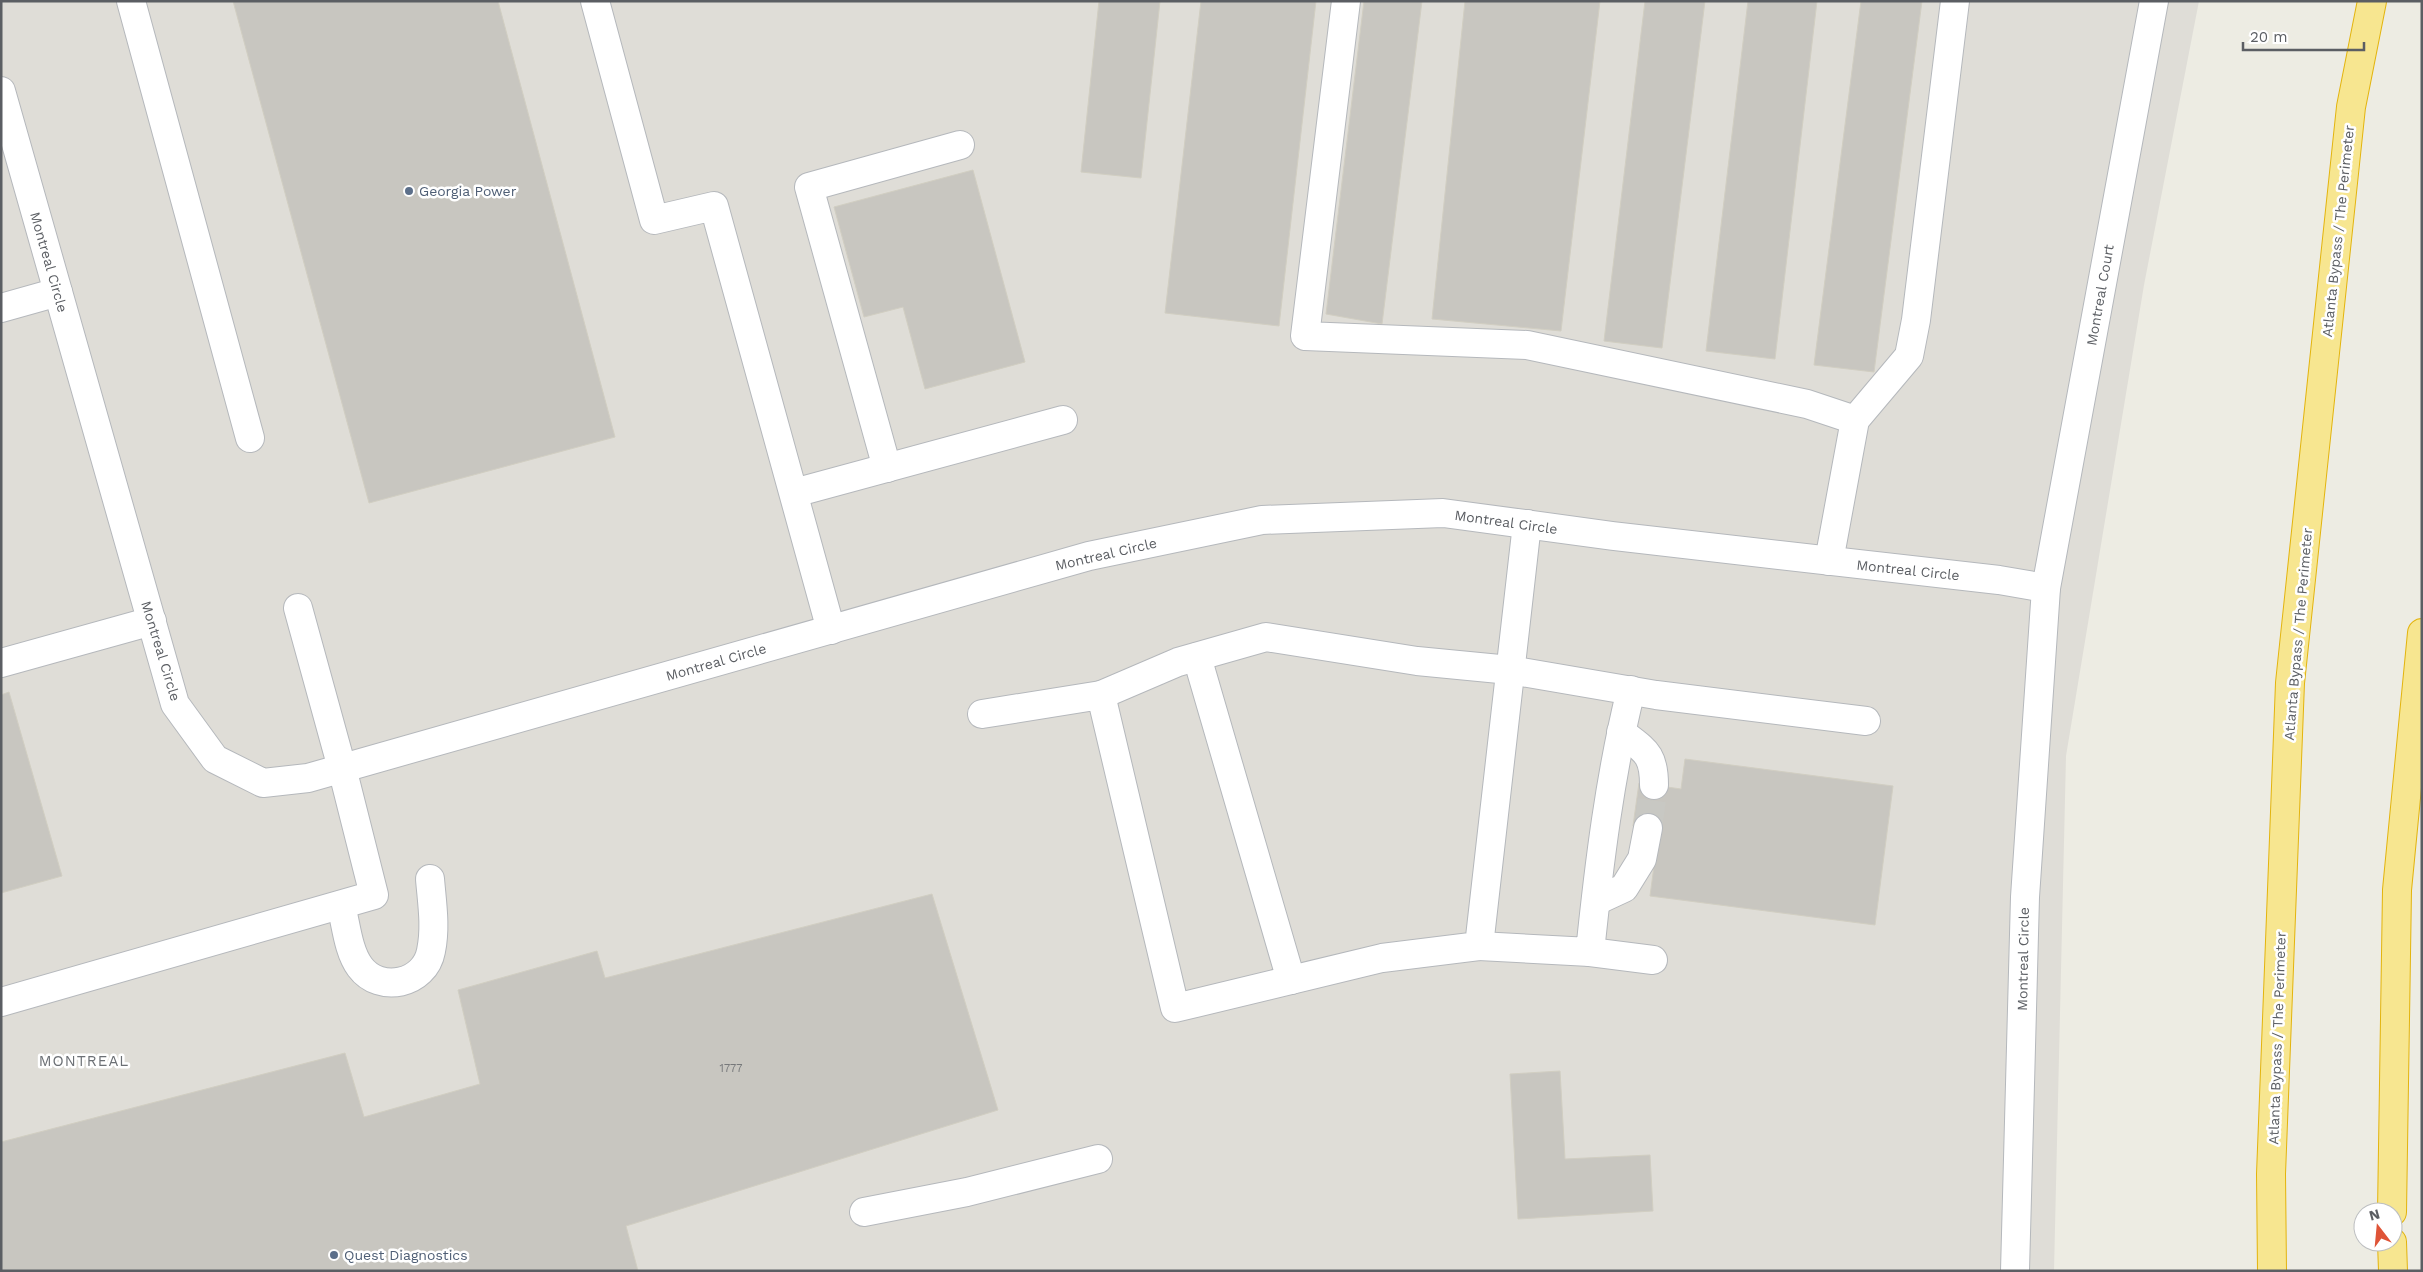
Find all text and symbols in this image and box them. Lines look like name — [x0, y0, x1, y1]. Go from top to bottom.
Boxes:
scale bar — [2243, 20, 2364, 52]
text: 20 m — [2250, 28, 2288, 46]
street label: Atlanta Bypass / The Perimeter — [2319, 124, 2357, 338]
place label: Georgia Power — [419, 183, 517, 199]
marker: Georgia Power — [403, 185, 415, 197]
street label: Montreal Circle — [27, 210, 71, 314]
street label: Montreal Court — [2083, 243, 2117, 347]
street label: Montreal Circle — [1454, 507, 1558, 537]
street label: Atlanta Bypass / The Perimeter — [2281, 527, 2315, 741]
street label: Montreal Circle — [1054, 535, 1158, 573]
street label: Montreal Circle — [1856, 557, 1960, 583]
street label: Montreal Circle — [138, 599, 184, 703]
street label: Montreal Circle — [664, 640, 768, 684]
street label: Montreal Circle — [2014, 907, 2032, 1011]
street label: Atlanta Bypass / The Perimeter — [2265, 931, 2289, 1145]
district label: MONTREAL — [39, 1052, 129, 1070]
house number: 1777 — [720, 1062, 742, 1075]
north arrow — [2353, 1202, 2403, 1252]
text: N — [2367, 1205, 2382, 1224]
place label: Quest Diagnostics — [344, 1247, 468, 1263]
marker: Quest Diagnostics — [328, 1249, 340, 1261]

